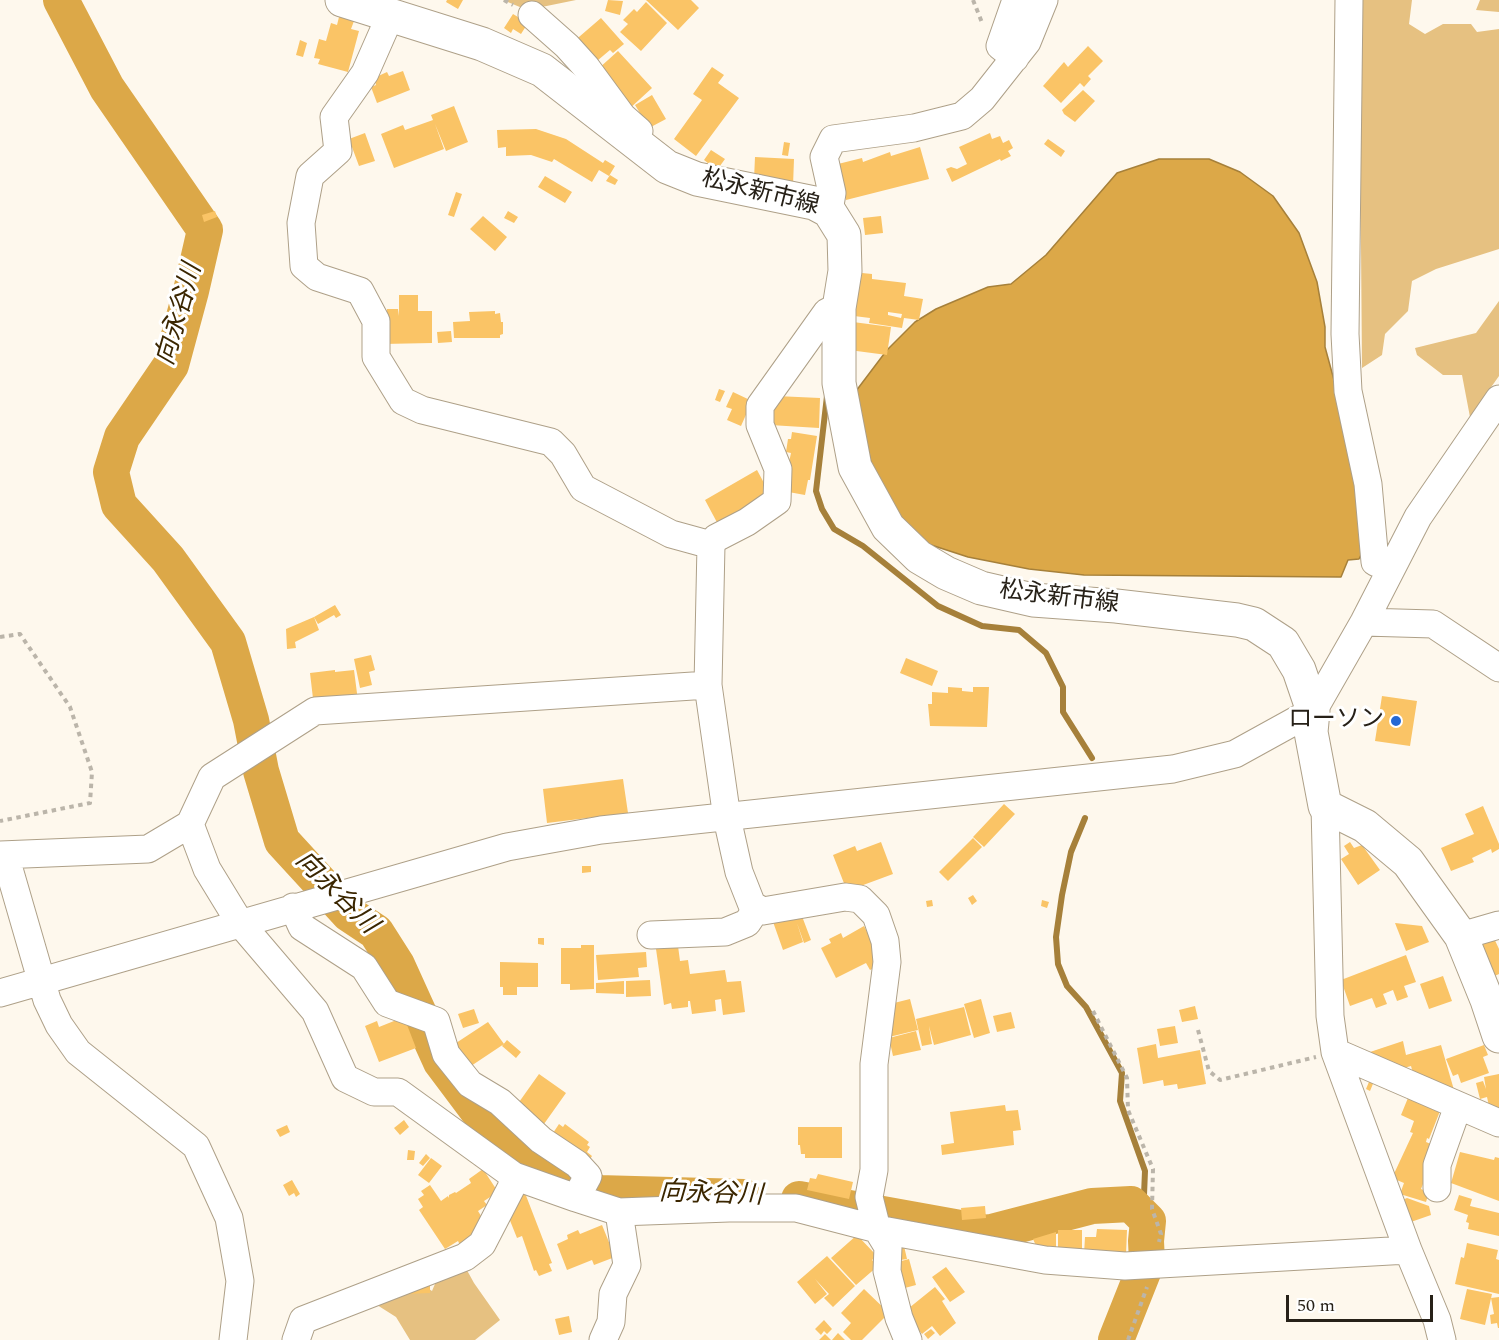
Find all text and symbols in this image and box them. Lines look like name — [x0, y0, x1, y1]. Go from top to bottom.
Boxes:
street label: 松永新市線 — [698, 166, 822, 222]
water label: 向永谷川 — [152, 261, 210, 369]
street label: 松永新市線 — [998, 577, 1120, 621]
place label: ローソン — [1288, 707, 1384, 735]
marker: ローソン — [1389, 714, 1403, 728]
water label: 向永谷川 — [287, 846, 383, 942]
water label: 向永谷川 — [658, 1179, 764, 1213]
scale bar — [1289, 1283, 1436, 1321]
text: 50 m — [1297, 1292, 1335, 1319]

